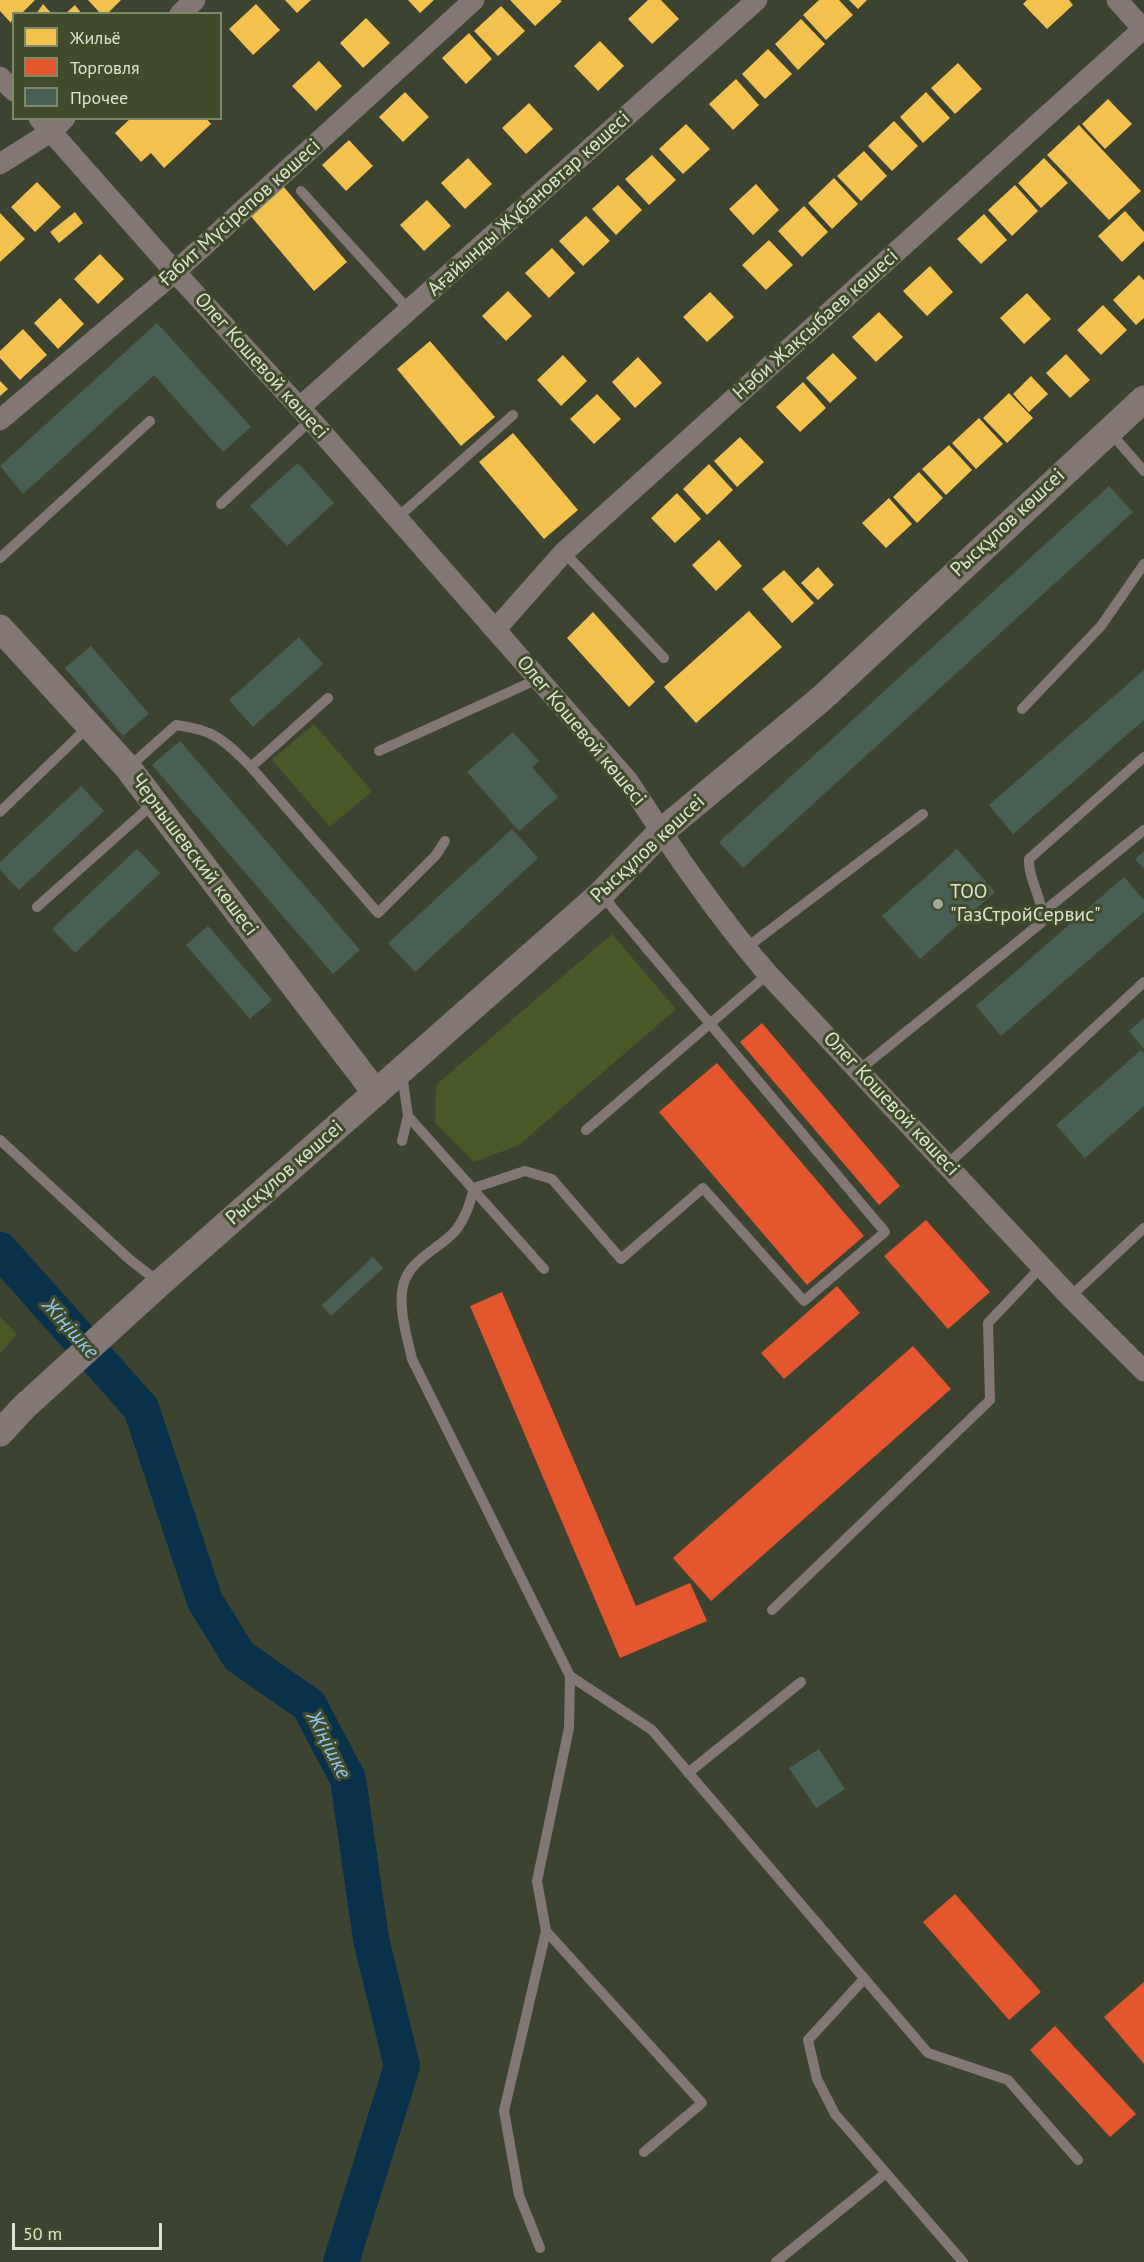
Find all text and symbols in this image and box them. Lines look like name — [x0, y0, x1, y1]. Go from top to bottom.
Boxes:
legend — [12, 12, 222, 120]
text: Жильё — [70, 26, 121, 49]
text: Торговля — [70, 56, 140, 79]
text: Прочее — [70, 86, 128, 109]
street label: Ағайынды Жұбановтар көшесі — [423, 107, 635, 301]
street label: Ғабит Мүсірепов көшесі — [154, 134, 326, 292]
street label: Нәби Жақсыбаев көшесі — [728, 245, 904, 405]
street label: Олег Кошевой көшесі — [189, 288, 333, 444]
street label: Рысқұлов көшсеі — [946, 464, 1070, 582]
street label: Олег Кошевой көшесі — [511, 651, 651, 811]
street label: Чернышевский көшесі — [125, 769, 263, 941]
street label: Рысқұлов көшсеі — [586, 790, 710, 908]
place label: ТОО "ГазСтройСервис" — [950, 880, 1101, 927]
marker: ТОО "ГазСтройСервис" — [931, 897, 945, 911]
street label: Олег Кошевой көшесі — [818, 1027, 964, 1181]
street label: Рысқұлов көшсеі — [221, 1116, 349, 1230]
water label: Жіңішке — [36, 1294, 104, 1364]
water label: Жіңішке — [300, 1707, 356, 1783]
scale bar — [15, 2211, 165, 2249]
text: 50 m — [23, 2222, 62, 2245]

